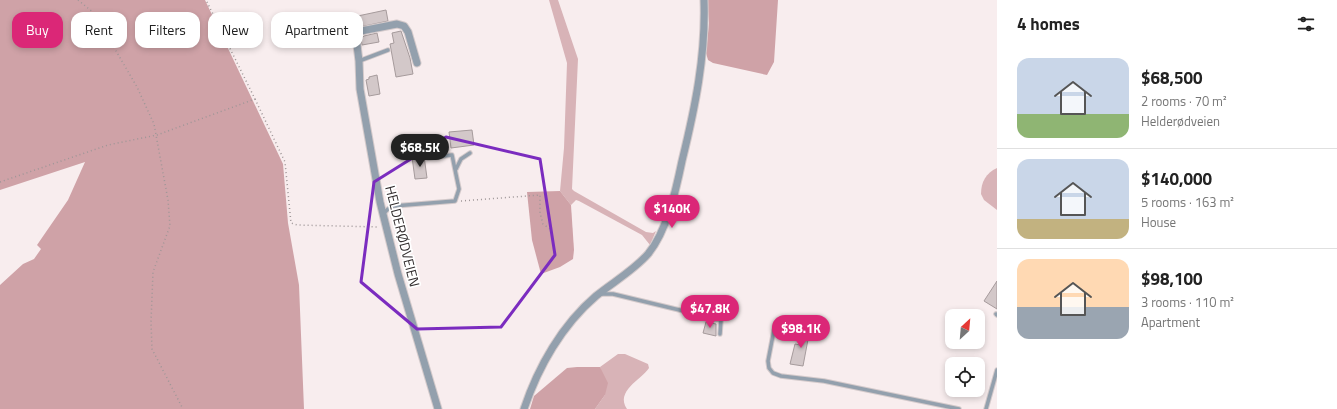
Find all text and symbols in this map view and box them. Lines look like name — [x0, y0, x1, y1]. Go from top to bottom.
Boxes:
text: 4 homes — [1017, 11, 1080, 37]
chip: Buy — [12, 12, 63, 48]
chip: Rent — [71, 12, 127, 48]
chip: Filters — [135, 12, 200, 48]
chip: New — [208, 12, 263, 48]
chip: Apartment — [271, 12, 363, 48]
icon: filters — [1295, 13, 1317, 35]
text: $68,500 — [1141, 65, 1203, 91]
icon: home — [1049, 74, 1097, 122]
text: 2 rooms · 70 m² — [1141, 91, 1227, 111]
text: Helderødveien — [1141, 111, 1220, 131]
pin: $68.5K — [387, 134, 453, 168]
text: $68.5K — [400, 137, 440, 157]
text: $140,000 — [1141, 166, 1212, 192]
icon: home — [1049, 175, 1097, 223]
street label: HELDERØDVEIEN — [380, 183, 426, 289]
text: 5 rooms · 163 m² — [1141, 192, 1234, 212]
pin: $140K — [644, 195, 700, 229]
text: $140K — [654, 198, 690, 218]
text: House — [1141, 212, 1176, 232]
text: $98,100 — [1141, 266, 1203, 292]
icon: home — [1049, 275, 1097, 323]
text: 3 rooms · 110 m² — [1141, 292, 1234, 312]
pin: $47.8K — [677, 295, 743, 329]
text: $47.8K — [690, 298, 730, 318]
north arrow — [945, 309, 985, 349]
map controls — [945, 309, 985, 397]
text: Apartment — [1141, 312, 1200, 332]
pin: $98.1K — [768, 315, 834, 349]
text: $98.1K — [781, 318, 821, 338]
button: locate — [945, 357, 985, 397]

